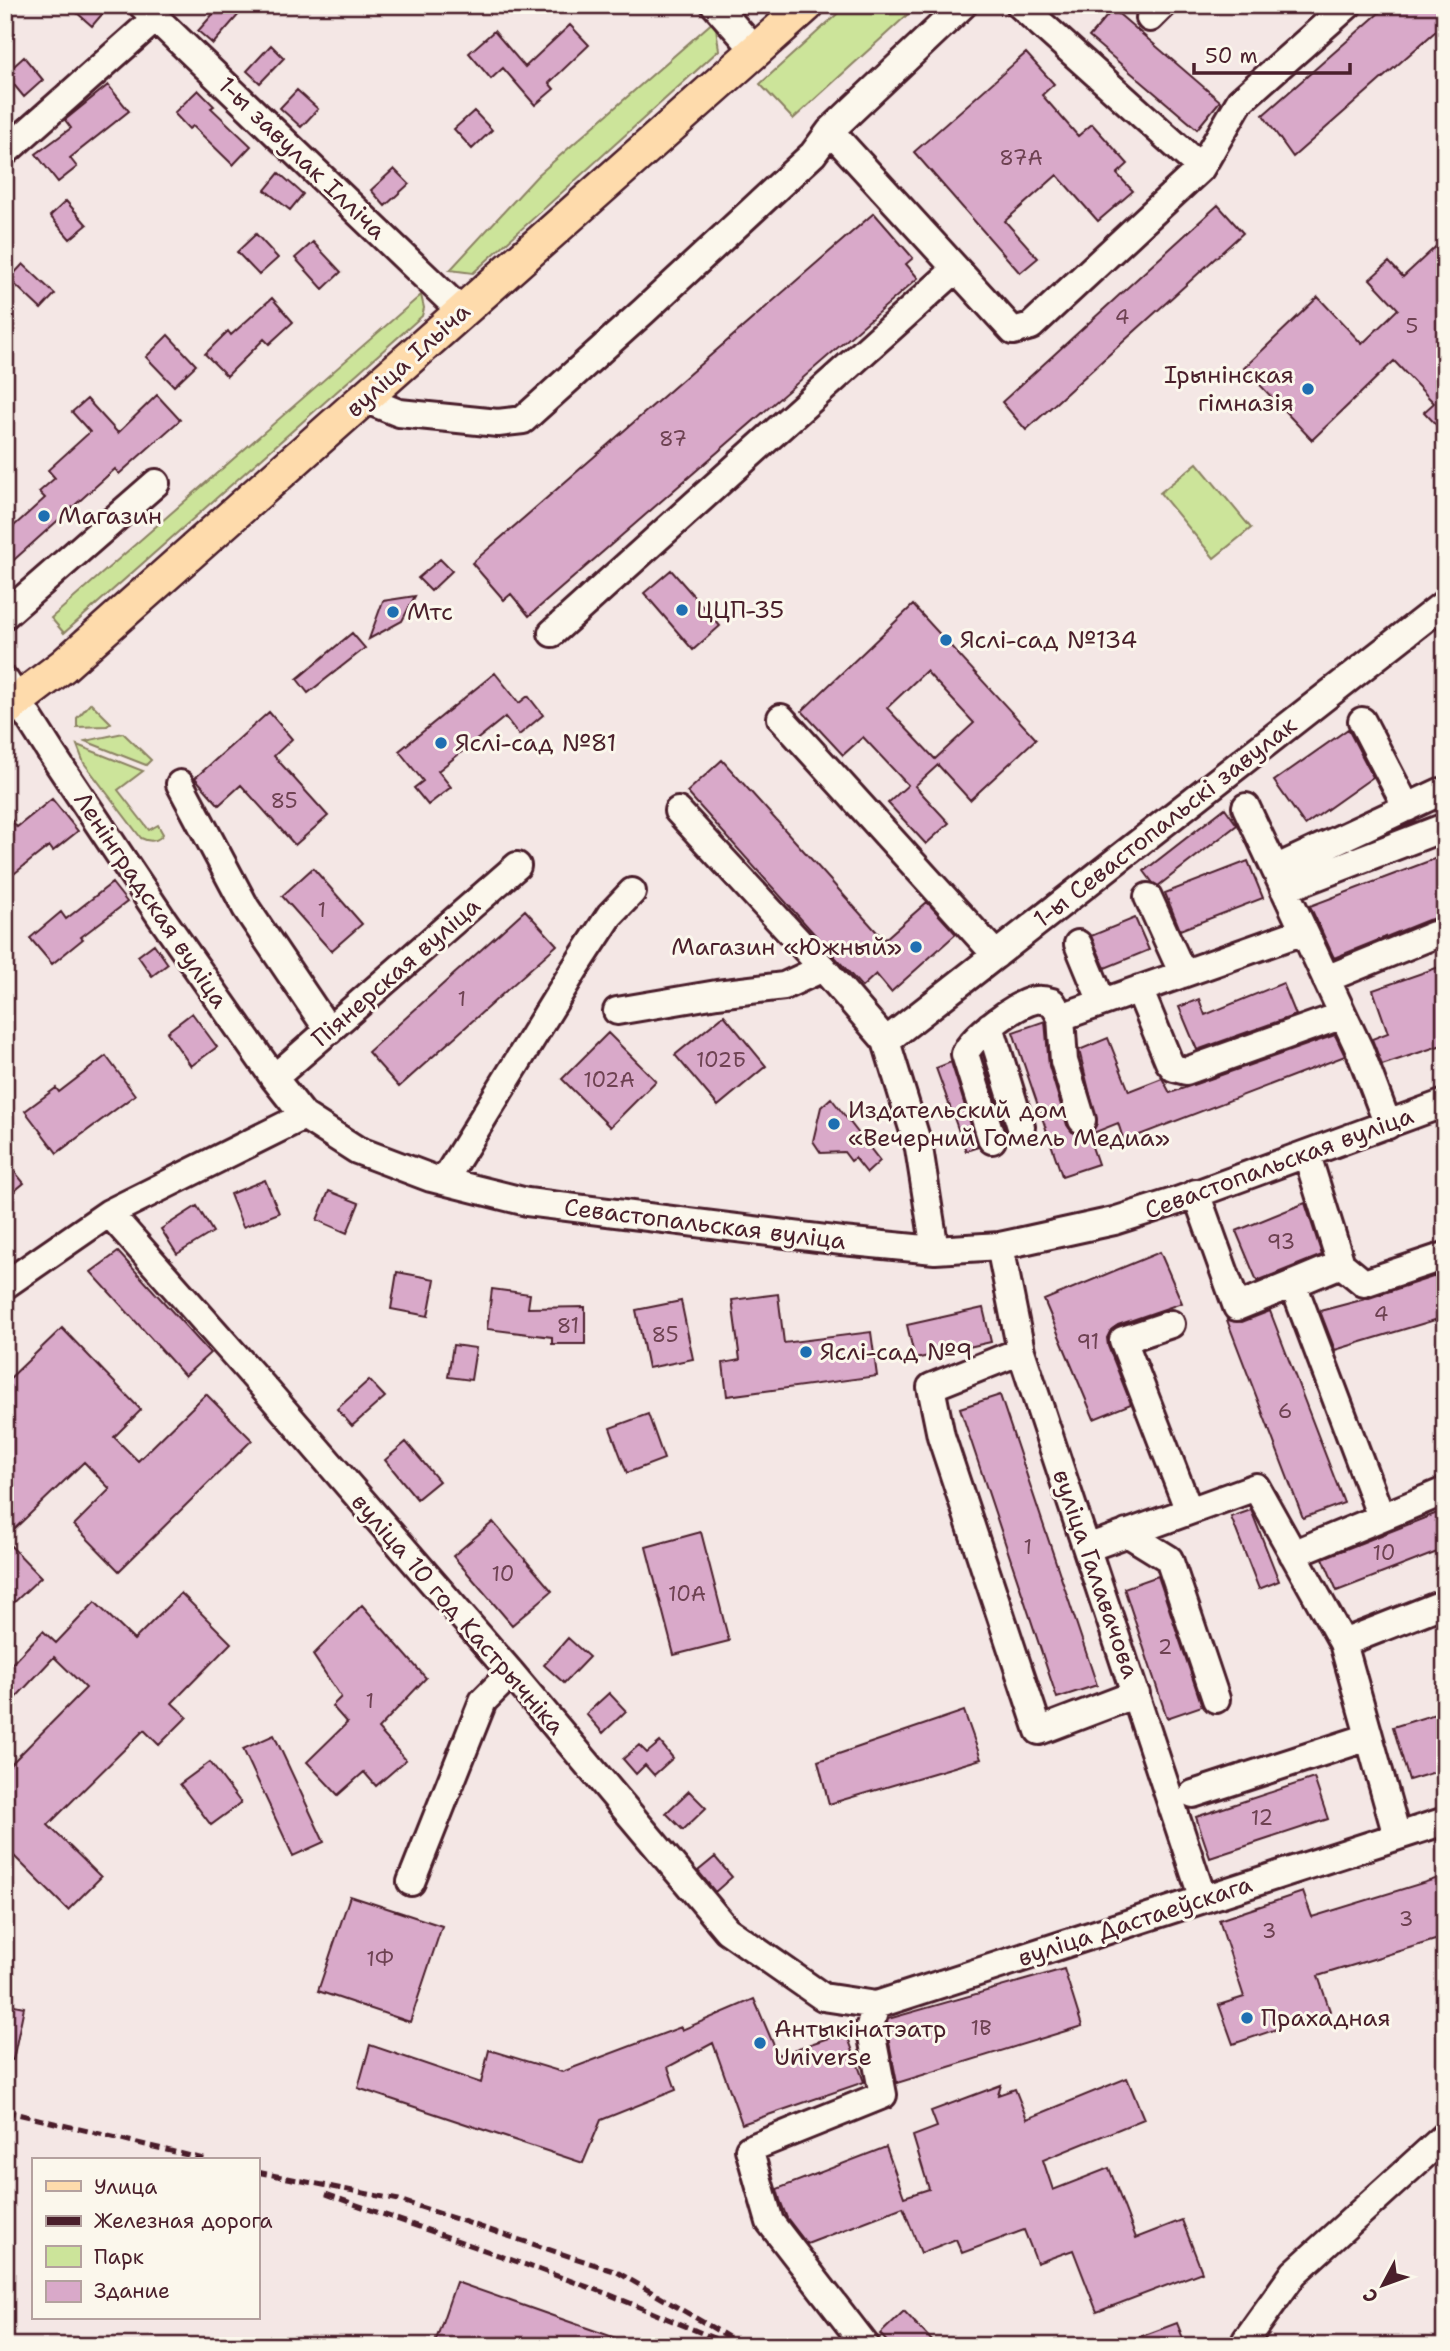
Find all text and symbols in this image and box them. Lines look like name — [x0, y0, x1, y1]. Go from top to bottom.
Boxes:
scale bar — [1194, 32, 1350, 76]
text: 50 m — [1205, 42, 1258, 70]
street label: 1-ы завулак Ілліча — [211, 69, 393, 247]
house number: 87А — [999, 144, 1043, 172]
street label: вуліца Ільіча — [339, 296, 477, 424]
house number: 4 — [1115, 303, 1129, 331]
house number: 5 — [1406, 312, 1418, 340]
place label: Ірынінская гімназія — [1164, 359, 1294, 419]
marker: Ірынінская гімназія — [1300, 381, 1316, 397]
house number: 87 — [659, 425, 687, 453]
place label: Магазин — [58, 500, 162, 532]
marker: Магазин — [36, 508, 52, 524]
place label: ЦЦП-35 — [696, 594, 784, 626]
place label: Мтс — [407, 596, 453, 628]
marker: ЦЦП-35 — [674, 602, 690, 618]
marker: Мтс — [385, 604, 401, 620]
place label: Яслі-сад №134 — [960, 624, 1137, 656]
marker: Яслі-сад №134 — [938, 632, 954, 648]
street label: 1-ы Севастопальскі завулак — [1027, 709, 1303, 935]
place label: Яслі-сад №81 — [455, 727, 617, 759]
marker: Яслі-сад №81 — [433, 735, 449, 751]
street label: Ленінградская вуліца — [67, 786, 235, 1014]
house number: 85 — [270, 787, 298, 815]
street label: Піянерская вуліца — [305, 890, 487, 1054]
house number: 1 — [318, 896, 326, 924]
place label: Магазин «Южный» — [671, 931, 902, 963]
marker: Магазин «Южный» — [908, 939, 924, 955]
house number: 1 — [458, 985, 466, 1013]
house number: 102Б — [696, 1046, 746, 1074]
house number: 102А — [583, 1066, 635, 1094]
place label: Издательский дом «Вечерний Гомель Медиа» — [848, 1094, 1170, 1154]
street label: Севастопальская вуліца — [1140, 1099, 1418, 1227]
marker: Издательский дом «Вечерний Гомель Медиа» — [826, 1116, 842, 1132]
street label: Севастопальская вуліца — [562, 1191, 848, 1257]
house number: 93 — [1267, 1228, 1295, 1256]
house number: 4 — [1374, 1300, 1388, 1328]
house number: 81 — [557, 1312, 579, 1340]
house number: 85 — [651, 1321, 679, 1349]
house number: 91 — [1077, 1328, 1099, 1356]
place label: Яслі-сад №9 — [820, 1336, 972, 1368]
marker: Яслі-сад №9 — [798, 1344, 814, 1360]
house number: 6 — [1278, 1397, 1292, 1425]
street label: вуліца Галавачова — [1045, 1465, 1147, 1683]
street label: вуліца 10 год Кастрычніка — [345, 1488, 571, 1740]
house number: 1 — [1024, 1533, 1032, 1561]
house number: 10 — [1373, 1539, 1395, 1567]
house number: 10 — [492, 1560, 514, 1588]
house number: 10А — [668, 1580, 706, 1608]
house number: 2 — [1158, 1633, 1172, 1661]
house number: 1 — [366, 1688, 374, 1714]
house number: 12 — [1251, 1804, 1273, 1832]
street label: вуліца Дастаеўскага — [1014, 1868, 1256, 1974]
house number: 3 — [1399, 1905, 1413, 1933]
house number: 3 — [1262, 1917, 1276, 1945]
house number: 1Ф — [366, 1945, 394, 1973]
place label: Прахадная — [1261, 2002, 1391, 2034]
marker: Прахадная — [1239, 2010, 1255, 2026]
place label: Антыкінатэатр Universe — [774, 2013, 947, 2073]
house number: 1В — [970, 2014, 992, 2042]
marker: Антыкінатэатр Universe — [752, 2035, 768, 2051]
legend — [32, 2158, 259, 2320]
text: Улица — [94, 2173, 157, 2201]
text: Железная дорога — [94, 2207, 273, 2235]
text: Парк — [94, 2243, 144, 2271]
north arrow — [1348, 2250, 1418, 2320]
text: Здание — [94, 2277, 170, 2305]
text: С — [1357, 2283, 1384, 2308]

